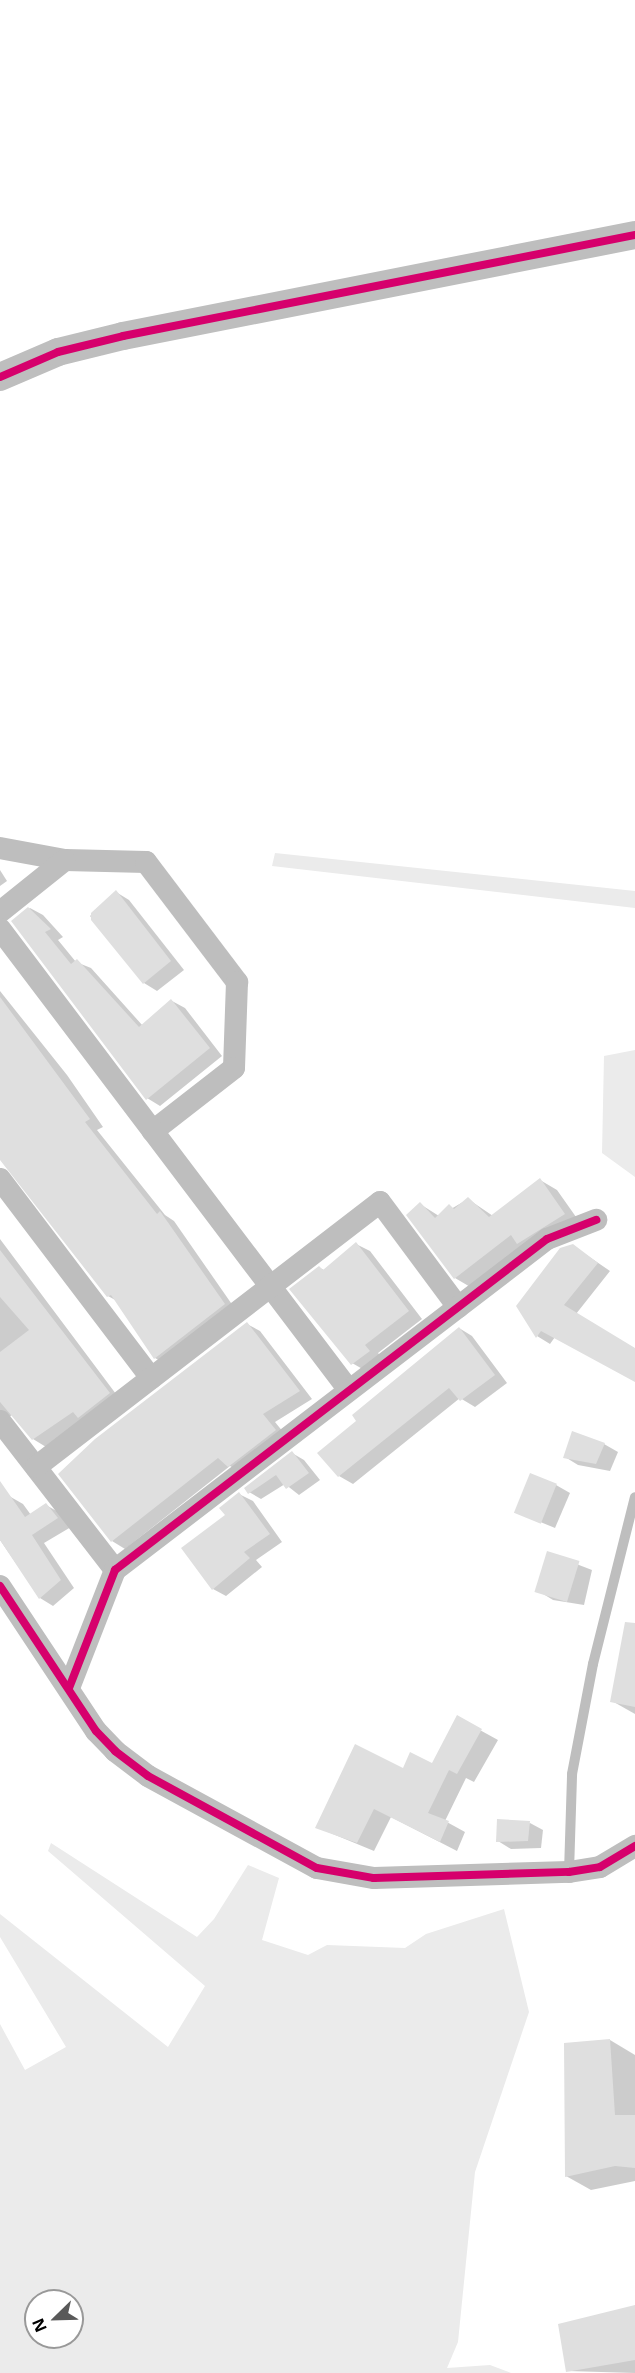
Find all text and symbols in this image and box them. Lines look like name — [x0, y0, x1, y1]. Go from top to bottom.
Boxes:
north arrow — [24, 2289, 84, 2349]
text: N — [27, 2315, 52, 2336]

